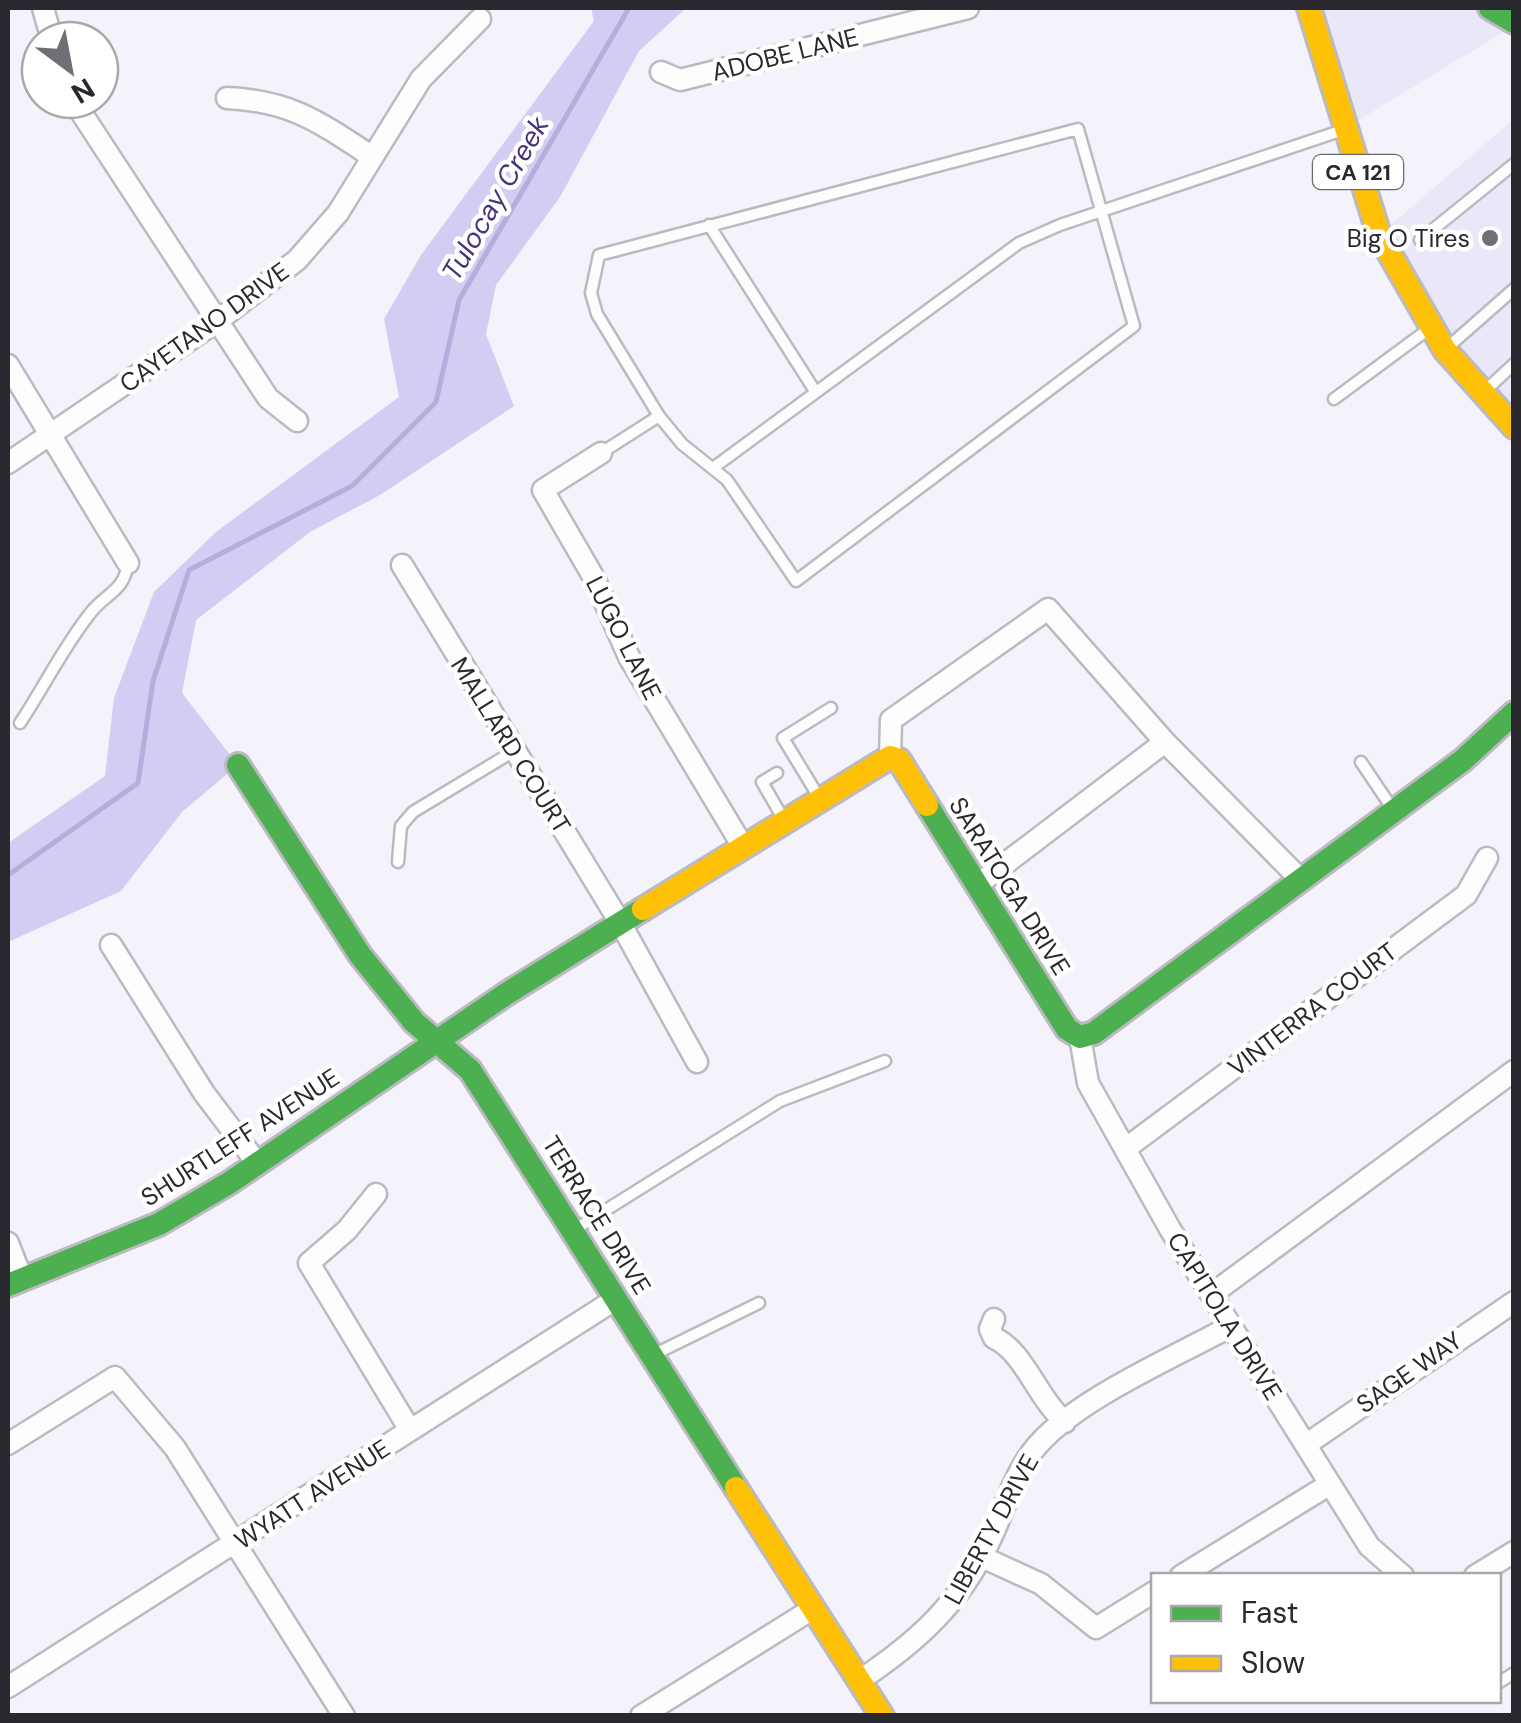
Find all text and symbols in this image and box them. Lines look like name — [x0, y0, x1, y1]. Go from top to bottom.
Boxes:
north arrow — [20, 20, 120, 120]
street label: ADOBE LANE — [708, 20, 862, 89]
text: N — [65, 70, 101, 112]
water label: Tulocay Creek — [433, 109, 558, 287]
road number: CA 121 — [1313, 155, 1403, 189]
place label: Big O Tires — [1347, 222, 1470, 255]
marker: Big O Tires — [1479, 227, 1501, 249]
street label: CAYETANO DRIVE — [113, 255, 296, 400]
street label: LUGO LANE — [578, 571, 669, 706]
street label: MALLARD COURT — [443, 651, 578, 840]
street label: SARATOGA DRIVE — [942, 791, 1078, 982]
street label: VINTERRA COURT — [1221, 935, 1403, 1084]
street label: SHURTLEFF AVENUE — [135, 1061, 346, 1214]
street label: TERRACE DRIVE — [535, 1130, 659, 1301]
street label: CAPITOLA DRIVE — [1160, 1226, 1289, 1406]
street label: SAGE WAY — [1350, 1324, 1469, 1421]
street label: WYATT AVENUE — [228, 1432, 396, 1557]
street label: LIBERTY DRIVE — [937, 1448, 1046, 1610]
legend — [1151, 1573, 1501, 1703]
text: Fast — [1241, 1593, 1299, 1632]
text: Slow — [1241, 1643, 1305, 1682]

